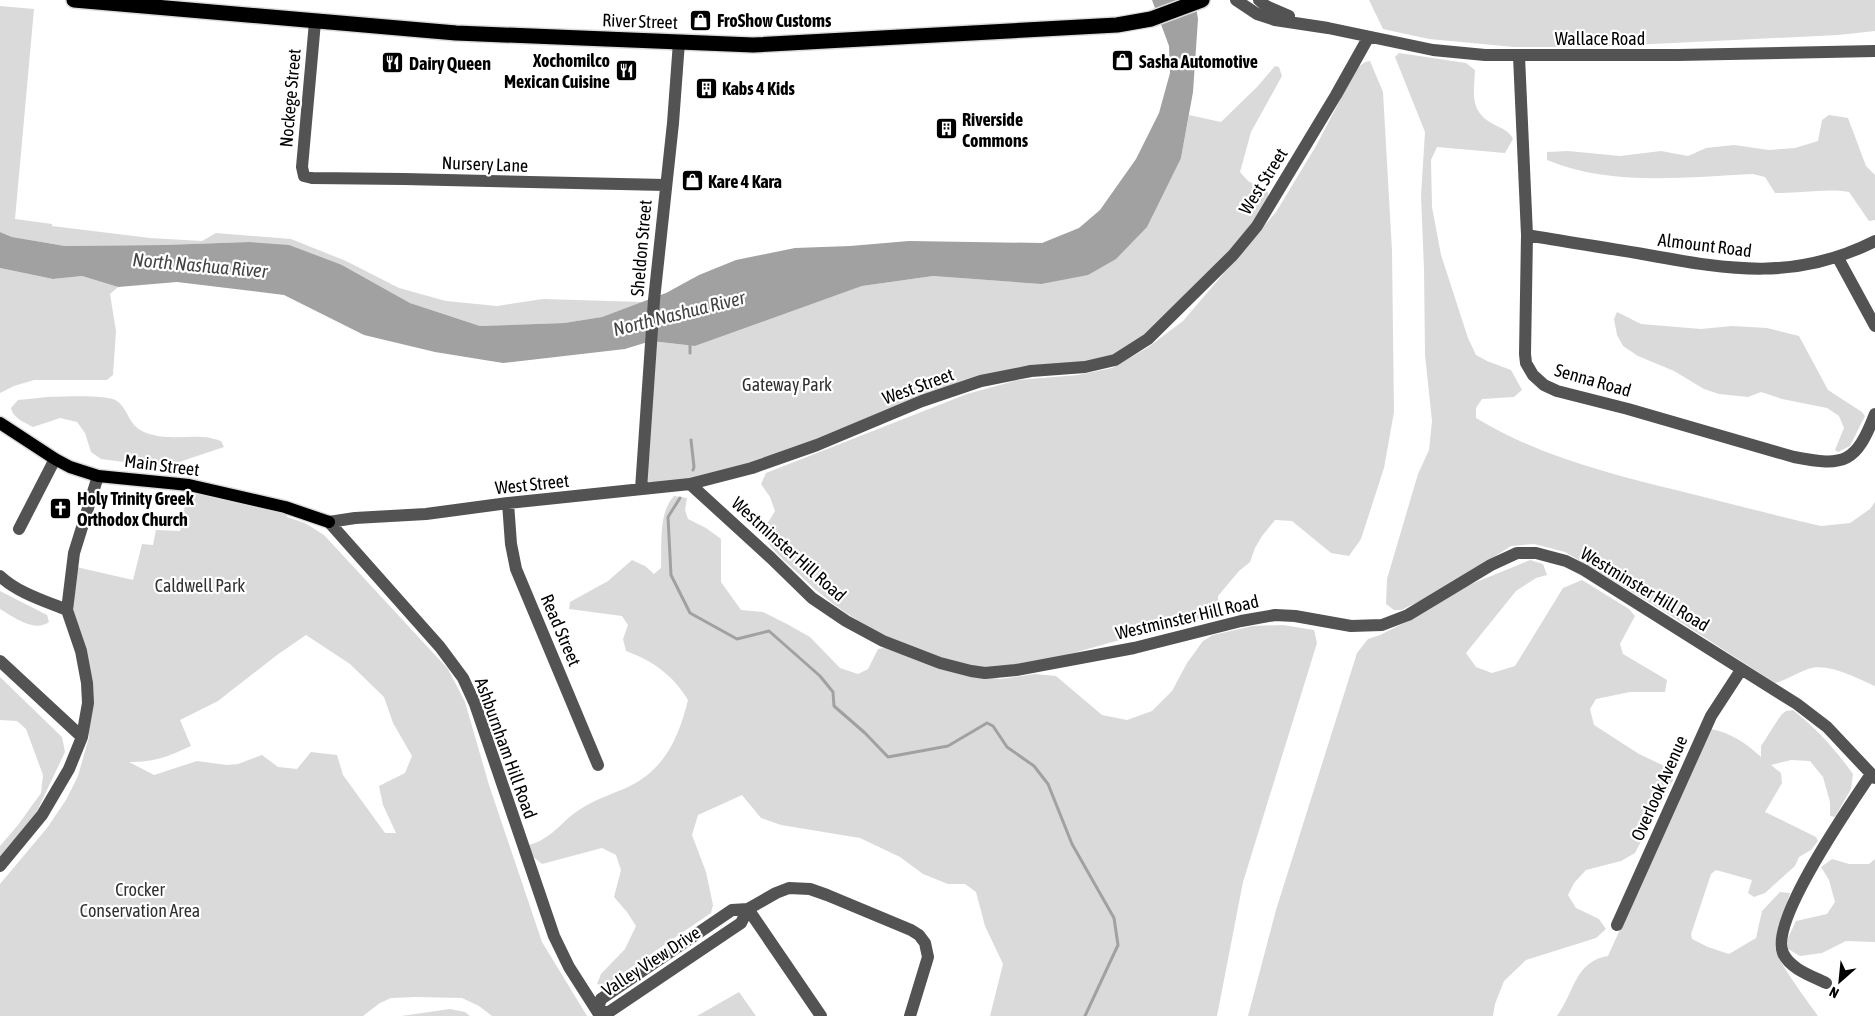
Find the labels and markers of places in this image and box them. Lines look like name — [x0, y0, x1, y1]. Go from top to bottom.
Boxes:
shop icon: FroShow Customs — [689, 8, 713, 32]
place label: FroShow Customs — [717, 10, 832, 31]
shop icon: Sasha Automotive — [1111, 49, 1135, 73]
place label: Xochomilco Mexican Cuisine — [504, 50, 610, 92]
restaurant icon: Dairy Queen — [381, 51, 405, 75]
place label: Sasha Automotive — [1139, 51, 1258, 72]
place label: Dairy Queen — [409, 53, 491, 74]
restaurant icon: Xochomilco Mexican Cuisine — [614, 58, 638, 82]
building icon: Kabs 4 Kids — [694, 76, 718, 100]
place label: Kabs 4 Kids — [722, 78, 796, 99]
place label: Riverside Commons — [962, 109, 1029, 151]
building icon: Riverside Commons — [934, 117, 958, 141]
shop icon: Kare 4 Kara — [680, 169, 704, 193]
place label: Kare 4 Kara — [708, 171, 782, 192]
place label: Holy Trinity Greek Orthodox Church — [77, 488, 195, 530]
church icon: Holy Trinity Greek Orthodox Church — [49, 496, 73, 520]

